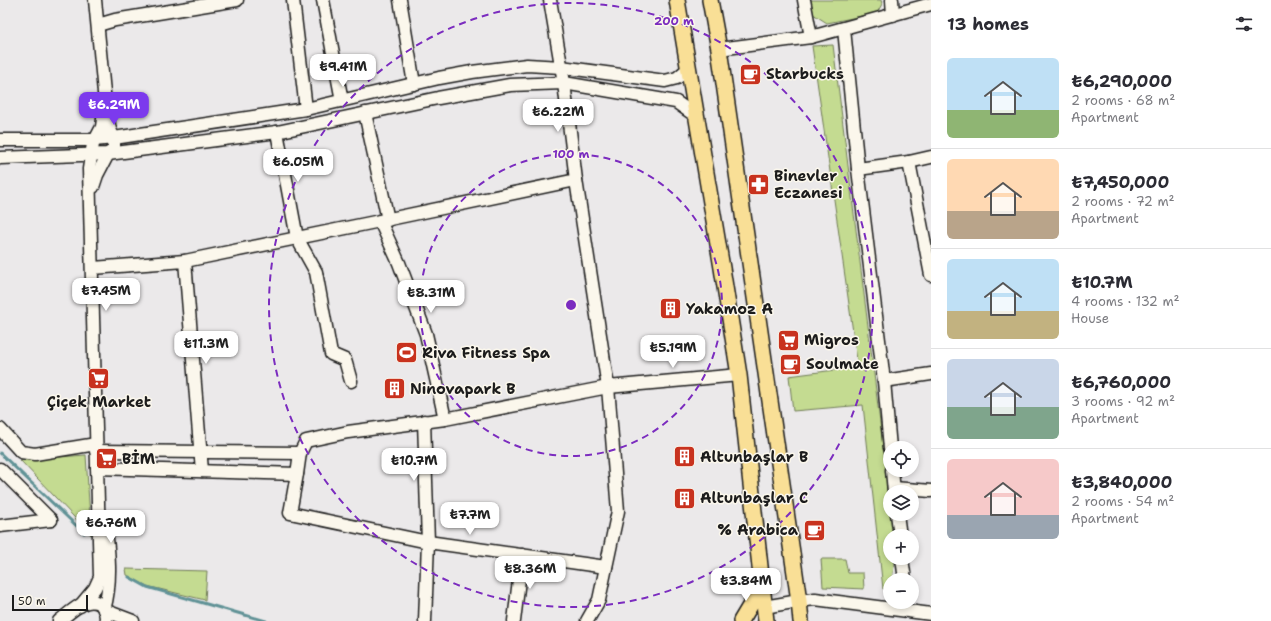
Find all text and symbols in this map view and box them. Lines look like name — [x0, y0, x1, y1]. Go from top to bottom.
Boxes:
text: 200 m — [654, 13, 694, 29]
text: 13 homes — [947, 13, 1029, 35]
icon: filters — [1233, 13, 1255, 35]
pin: ₺9.41M — [310, 54, 376, 88]
text: ₺9.41M — [319, 58, 367, 75]
cafe icon: Starbucks — [737, 61, 763, 87]
place label: Starbucks — [766, 64, 844, 84]
text: ₺6,290,000 — [1071, 70, 1172, 92]
icon: home — [979, 74, 1027, 122]
pin: ₺6.29M — [81, 92, 147, 126]
text: 2 rooms · 68 m² — [1071, 92, 1175, 109]
text: ₺6.29M — [88, 96, 140, 113]
pin: ₺6.22M — [525, 99, 591, 133]
text: ₺6.22M — [532, 103, 584, 120]
text: Apartment — [1071, 109, 1139, 126]
text: 100 m — [553, 146, 590, 162]
pin: ₺6.05M — [265, 149, 331, 183]
text: ₺6.05M — [272, 153, 324, 170]
place label: Binevler Eczanesi — [774, 166, 843, 203]
text: ₺7,450,000 — [1071, 171, 1169, 193]
pharmacy icon: Binevler Eczanesi — [745, 172, 771, 198]
icon: home — [979, 175, 1027, 223]
text: 2 rooms · 72 m² — [1071, 193, 1175, 210]
text: Apartment — [1071, 210, 1139, 227]
text: ₺10.7M — [1071, 271, 1133, 293]
icon: home — [979, 275, 1027, 323]
pin: ₺7.45M — [73, 278, 139, 312]
pin: ₺8.31M — [398, 280, 464, 314]
text: ₺7.45M — [81, 282, 131, 299]
text: ₺8.31M — [407, 284, 455, 301]
text: 4 rooms · 132 m² — [1071, 293, 1180, 310]
building icon: Yakamoz A — [657, 296, 683, 322]
centre of rings — [564, 298, 578, 312]
place label: Yakamoz A — [686, 299, 773, 319]
text: House — [1071, 310, 1109, 327]
supermarket icon: Migros — [775, 327, 801, 353]
place label: Migros — [804, 330, 859, 350]
pin: ₺11.3M — [173, 331, 239, 365]
text: ₺11.3M — [183, 335, 229, 352]
pin: ₺5.19M — [640, 335, 706, 369]
text: ₺5.19M — [649, 339, 697, 356]
sports icon: Riva Fitness Spa — [394, 340, 420, 366]
place label: Riva Fitness Spa — [422, 343, 551, 363]
cafe icon: Soulmate — [778, 351, 804, 377]
place label: Soulmate — [806, 354, 879, 374]
supermarket icon: Çiçek Market — [86, 366, 112, 392]
text: ₺6,760,000 — [1071, 371, 1171, 393]
icon: home — [979, 375, 1027, 423]
building icon: Ninovapark B — [382, 376, 408, 402]
place label: Ninovapark B — [410, 379, 516, 399]
place label: Çiçek Market — [47, 392, 151, 412]
text: 3 rooms · 92 m² — [1071, 393, 1175, 410]
text: Apartment — [1071, 410, 1139, 427]
map controls — [883, 441, 919, 609]
button: locate — [883, 441, 919, 477]
building icon: Altunbaşlar B — [671, 444, 697, 470]
supermarket icon: BİM — [93, 446, 119, 472]
place label: Altunbaşlar B — [700, 447, 808, 467]
pin: ₺10.7M — [381, 448, 447, 482]
place label: BİM — [122, 449, 156, 469]
text: ₺10.7M — [390, 452, 438, 469]
text: ₺3,840,000 — [1071, 471, 1172, 493]
icon: home — [979, 475, 1027, 523]
building icon: Altunbaşlar C — [671, 485, 697, 511]
button: layers — [883, 485, 919, 521]
place label: Altunbaşlar C — [700, 488, 808, 508]
text: 2 rooms · 54 m² — [1071, 493, 1174, 510]
pin: ₺7.7M — [442, 502, 498, 536]
text: ₺7.7M — [449, 506, 491, 523]
pin: ₺6.76M — [78, 510, 144, 544]
text: Apartment — [1071, 510, 1139, 527]
text: ₺6.76M — [85, 514, 137, 531]
cafe icon: % Arabica — [801, 517, 827, 543]
place label: % Arabica — [717, 520, 799, 540]
button: + — [883, 529, 919, 565]
pin: ₺8.36M — [497, 556, 563, 590]
text: ₺8.36M — [504, 560, 556, 577]
pin: ₺3.84M — [713, 568, 779, 602]
text: ₺3.84M — [720, 572, 772, 589]
button: − — [883, 573, 919, 609]
scale bar — [12, 593, 88, 612]
text: 50 m — [18, 594, 46, 609]

